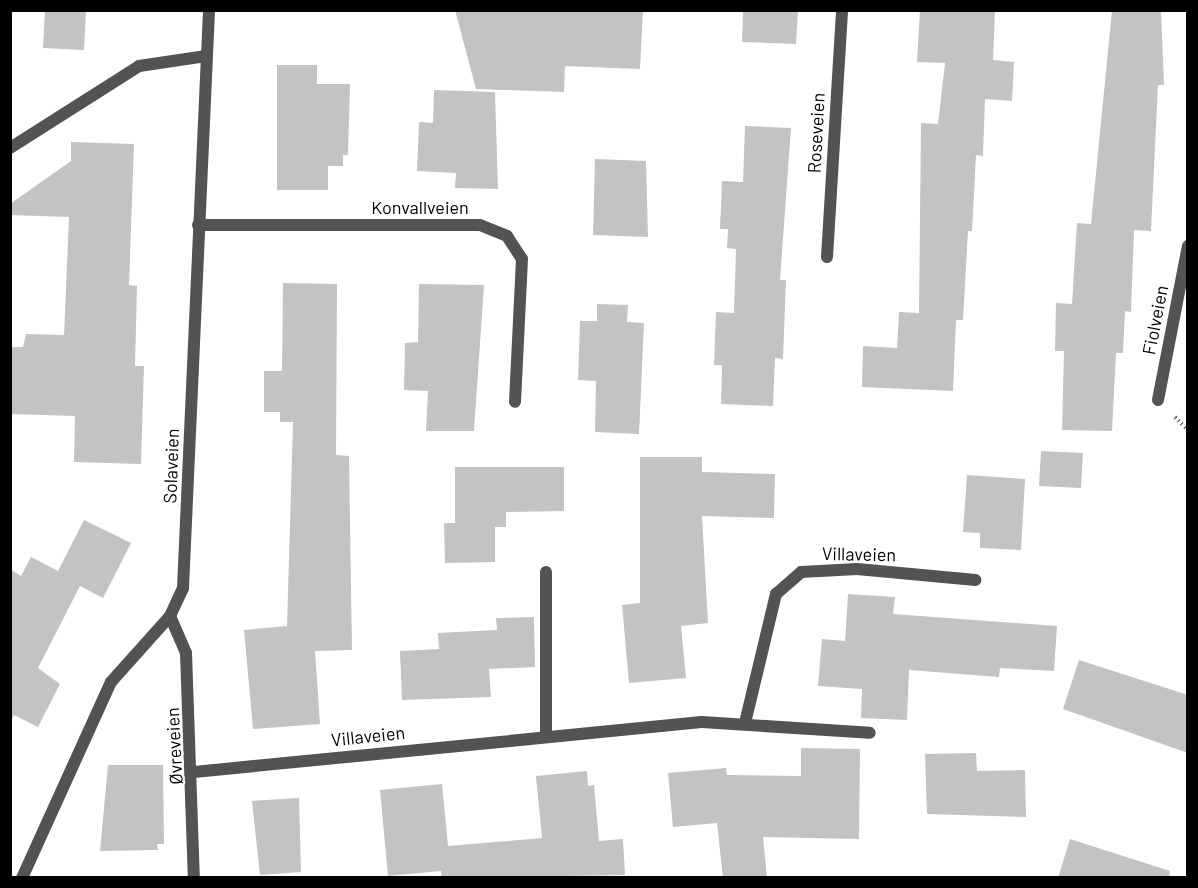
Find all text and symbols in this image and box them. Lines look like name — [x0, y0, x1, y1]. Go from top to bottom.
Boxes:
street label: Roseveien — [803, 92, 829, 174]
street label: Konvallveien — [371, 196, 469, 218]
street label: Fiolveien — [1138, 283, 1172, 357]
street label: Solaveien — [159, 428, 183, 504]
street label: Villaveien — [822, 543, 896, 565]
street label: Øvreveien — [161, 707, 187, 785]
street label: Villaveien — [330, 721, 406, 751]

